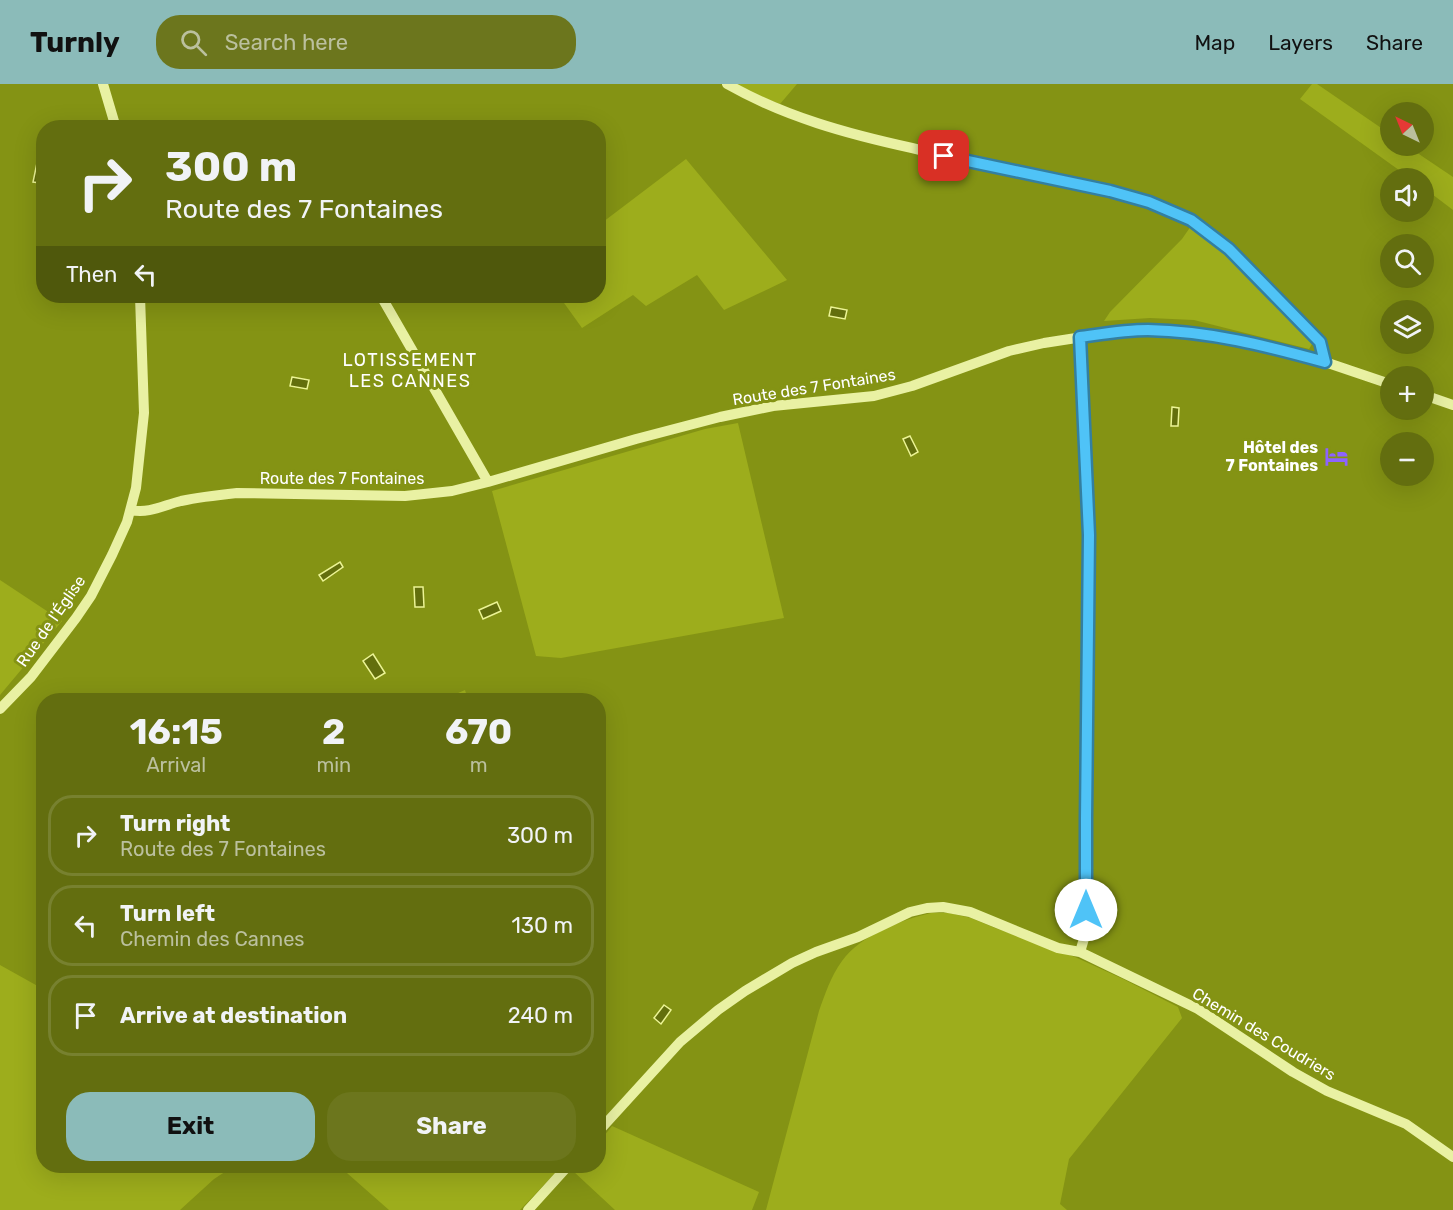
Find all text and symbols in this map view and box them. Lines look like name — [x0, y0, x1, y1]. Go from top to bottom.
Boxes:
search box — [156, 15, 576, 69]
text: Turnly — [30, 26, 120, 59]
icon: search — [177, 26, 210, 59]
text: Search here — [225, 29, 348, 56]
text: Map — [1194, 30, 1235, 55]
text: Layers — [1268, 30, 1333, 55]
text: Share — [1366, 30, 1423, 55]
north arrow — [1380, 102, 1434, 156]
map controls — [1380, 102, 1434, 486]
pin — [918, 130, 969, 181]
icon: arrive — [927, 139, 960, 172]
text: 300 m — [165, 142, 297, 192]
icon: right — [66, 144, 144, 222]
button: sound — [1380, 168, 1434, 222]
text: Route des 7 Fontaines — [165, 193, 443, 225]
button: search — [1380, 234, 1434, 288]
icon: left — [129, 258, 162, 291]
text: Then — [66, 261, 117, 288]
button: layers — [1380, 300, 1434, 354]
district label: LOTISSEMENT LES CANNES — [342, 349, 478, 392]
street label: Route des 7 Fontaines — [731, 365, 897, 409]
button: + — [1380, 366, 1434, 420]
button: − — [1380, 432, 1434, 486]
place label: Hôtel des 7 Fontaines — [1226, 438, 1318, 475]
hotel icon: Hôtel des 7 Fontaines — [1323, 443, 1349, 469]
street label: Route des 7 Fontaines — [260, 469, 424, 488]
street label: Rue de l'Église — [13, 572, 89, 670]
text: 16:15 — [130, 710, 223, 753]
text: 2 — [322, 710, 346, 753]
text: 670 — [445, 710, 512, 753]
text: Arrival — [146, 753, 206, 777]
text: min — [316, 753, 351, 777]
text: m — [470, 753, 487, 777]
text: Turn right — [120, 810, 230, 837]
icon: right — [69, 819, 102, 852]
text: 300 m — [507, 822, 573, 849]
text: Route des 7 Fontaines — [120, 837, 326, 861]
position arrow — [1054, 878, 1118, 942]
text: Turn left — [120, 900, 215, 927]
icon: left — [69, 909, 102, 942]
text: 130 m — [511, 912, 573, 939]
text: Chemin des Cannes — [120, 927, 305, 951]
street label: Chemin des Coudriers — [1189, 984, 1339, 1084]
icon: arrive — [69, 999, 102, 1032]
text: Arrive at destination — [120, 1002, 347, 1029]
text: 240 m — [508, 1002, 573, 1029]
button: Exit — [66, 1092, 315, 1161]
button: Share — [327, 1092, 576, 1161]

